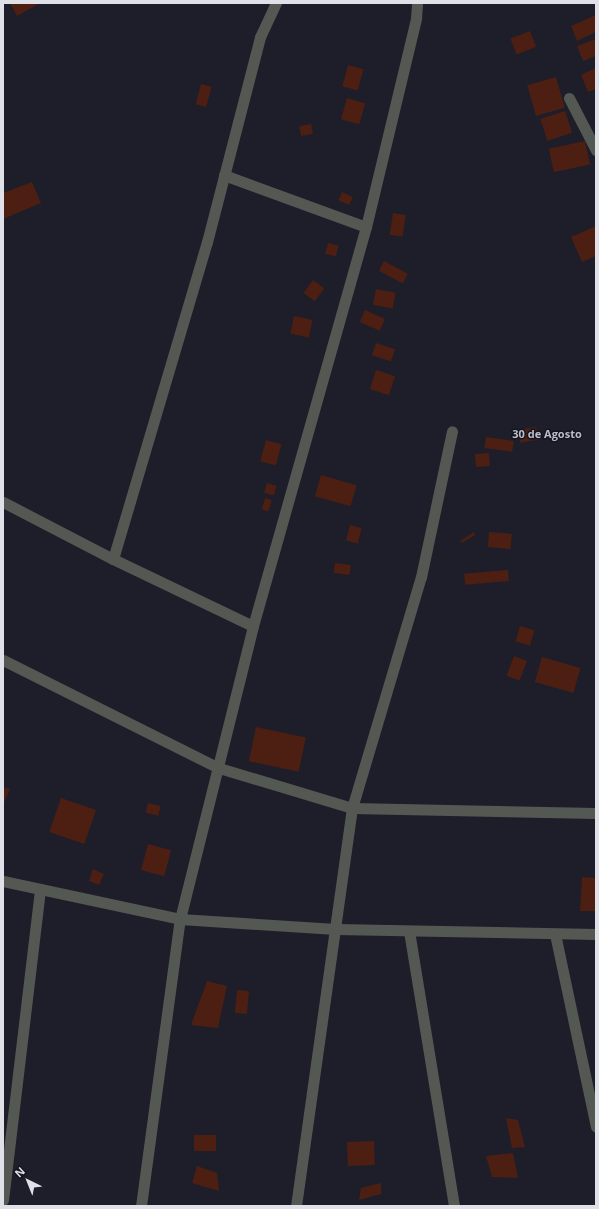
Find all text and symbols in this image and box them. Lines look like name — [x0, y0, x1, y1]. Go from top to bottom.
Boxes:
district label: 30 de Agosto — [512, 427, 582, 441]
north arrow — [8, 1161, 48, 1201]
text: N — [11, 1163, 28, 1180]

